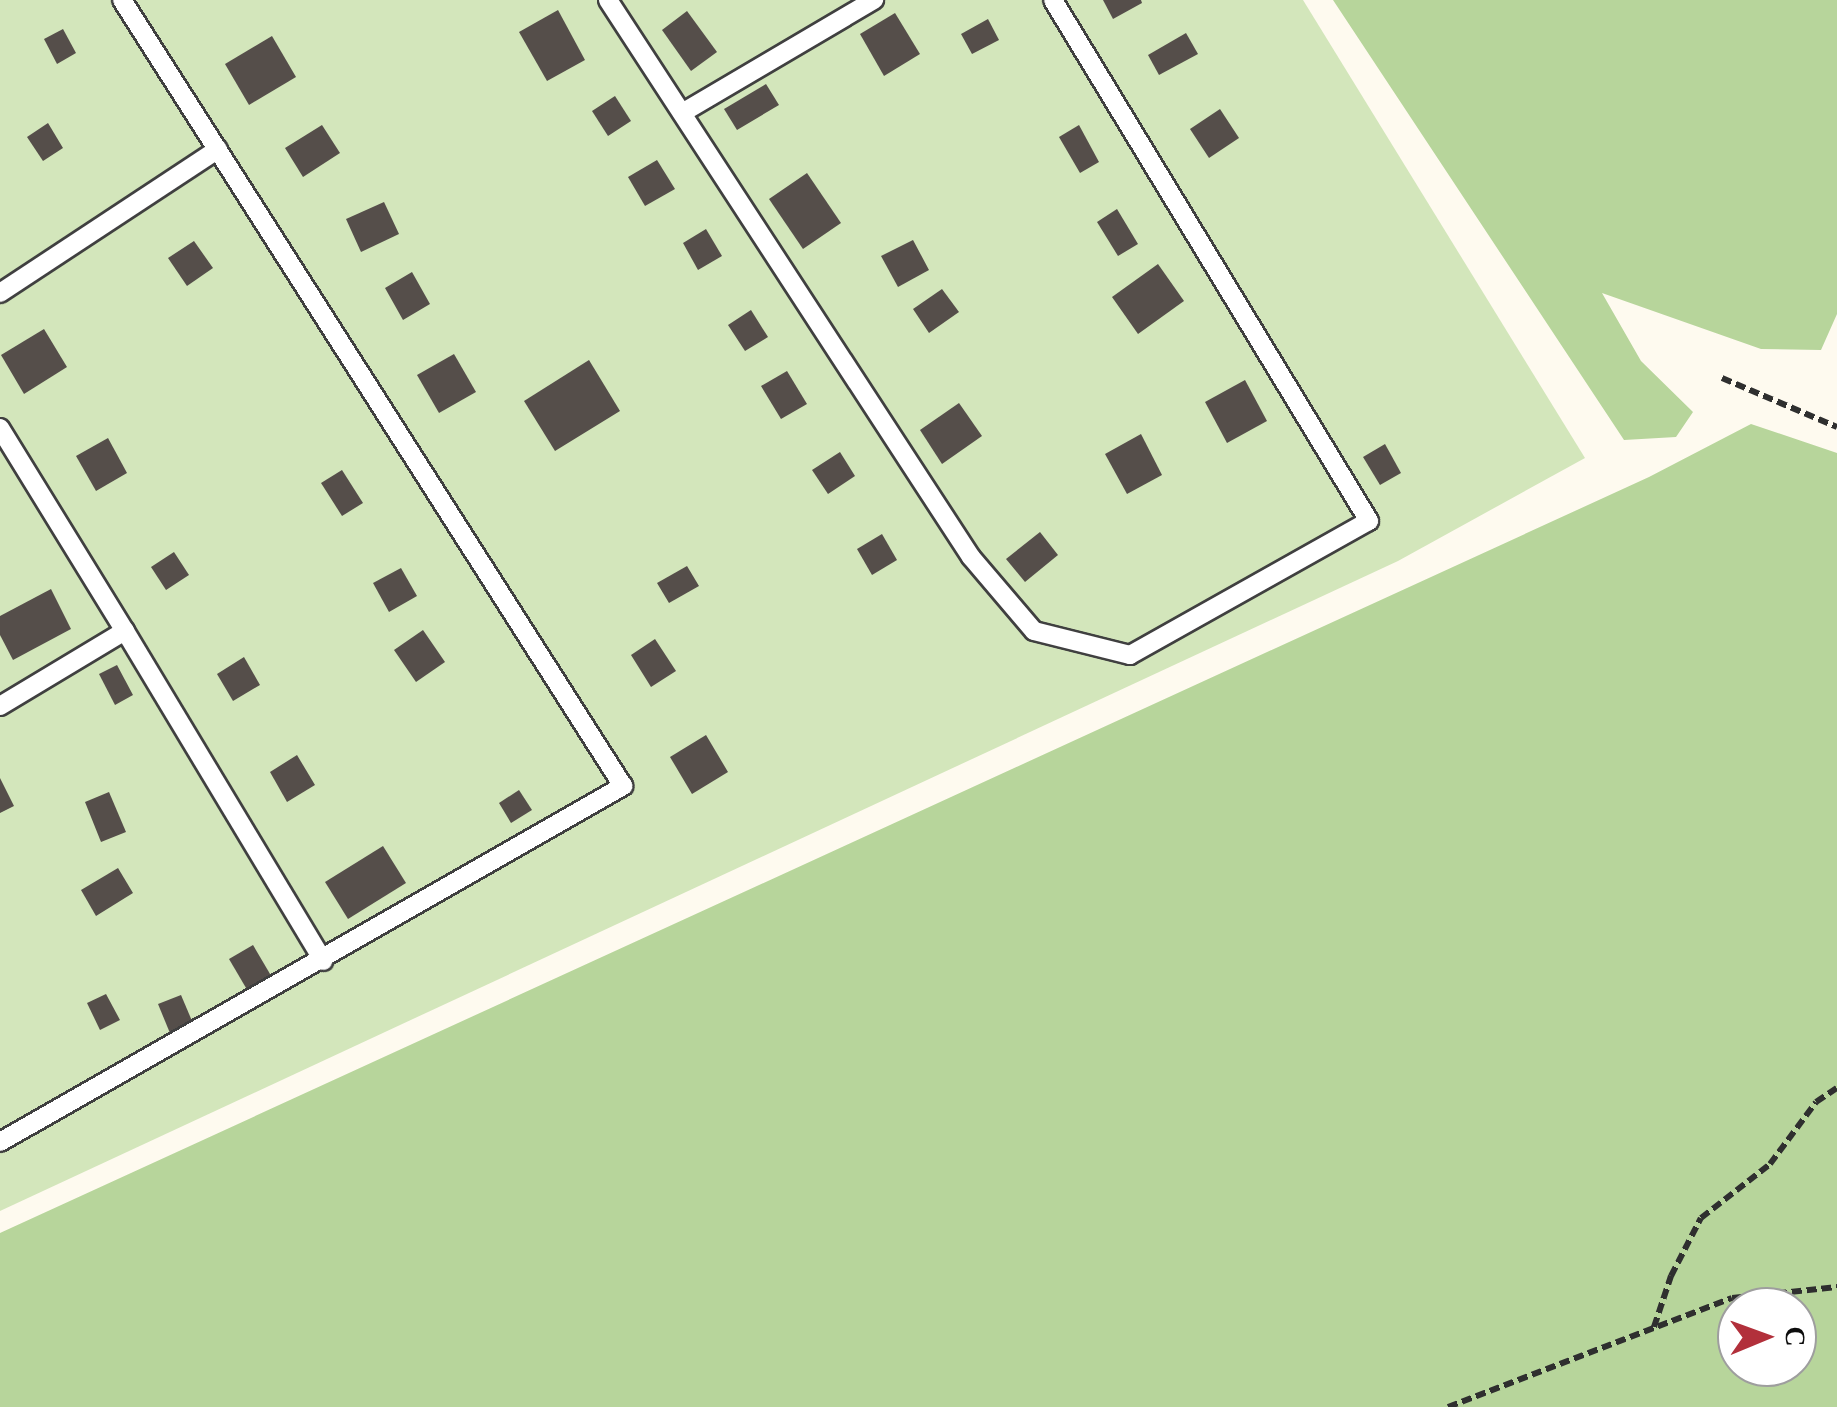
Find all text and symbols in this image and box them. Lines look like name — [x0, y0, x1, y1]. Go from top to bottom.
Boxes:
north arrow — [1717, 1287, 1817, 1387]
text: С — [1778, 1326, 1813, 1347]

